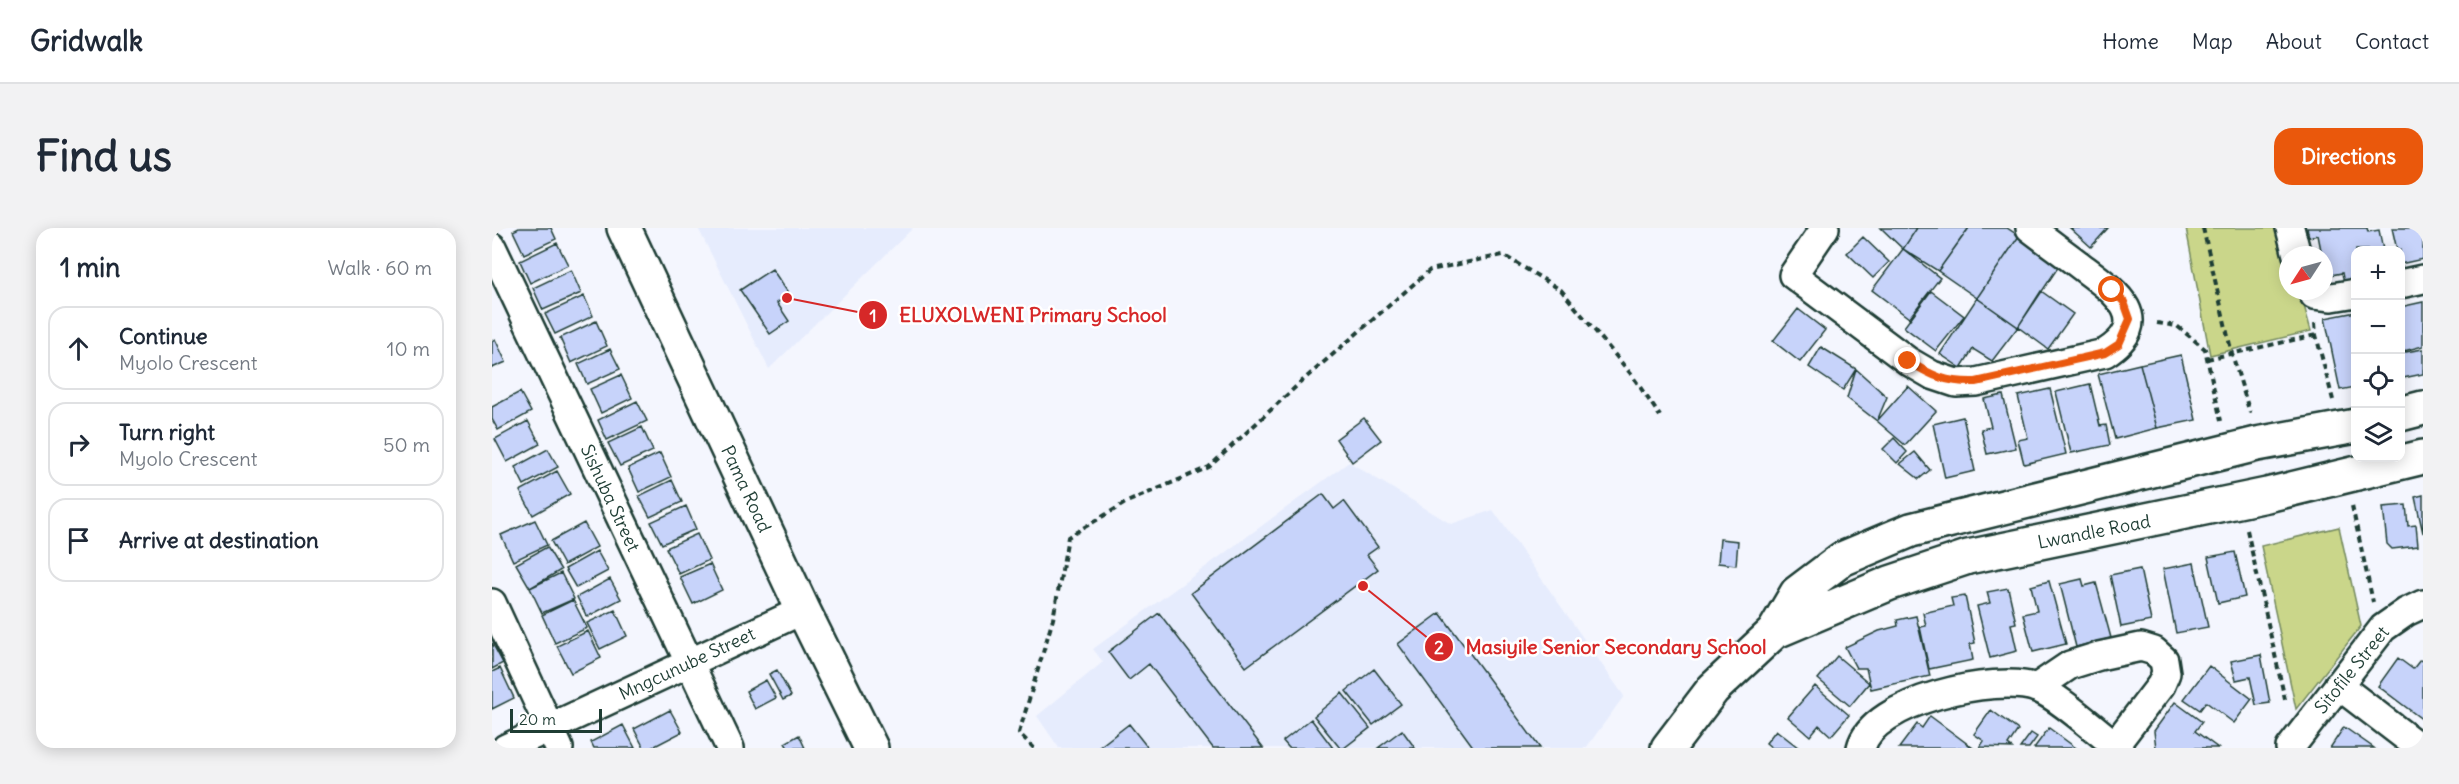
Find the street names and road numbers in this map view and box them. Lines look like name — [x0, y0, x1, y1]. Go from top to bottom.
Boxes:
street label: Sishuba Street — [576, 441, 645, 555]
street label: Pama Road — [716, 442, 777, 536]
street label: Lwandle Road — [2036, 509, 2153, 554]
street label: Sitofile Street — [2309, 621, 2394, 718]
street label: Mngcunube Street — [615, 622, 759, 705]

